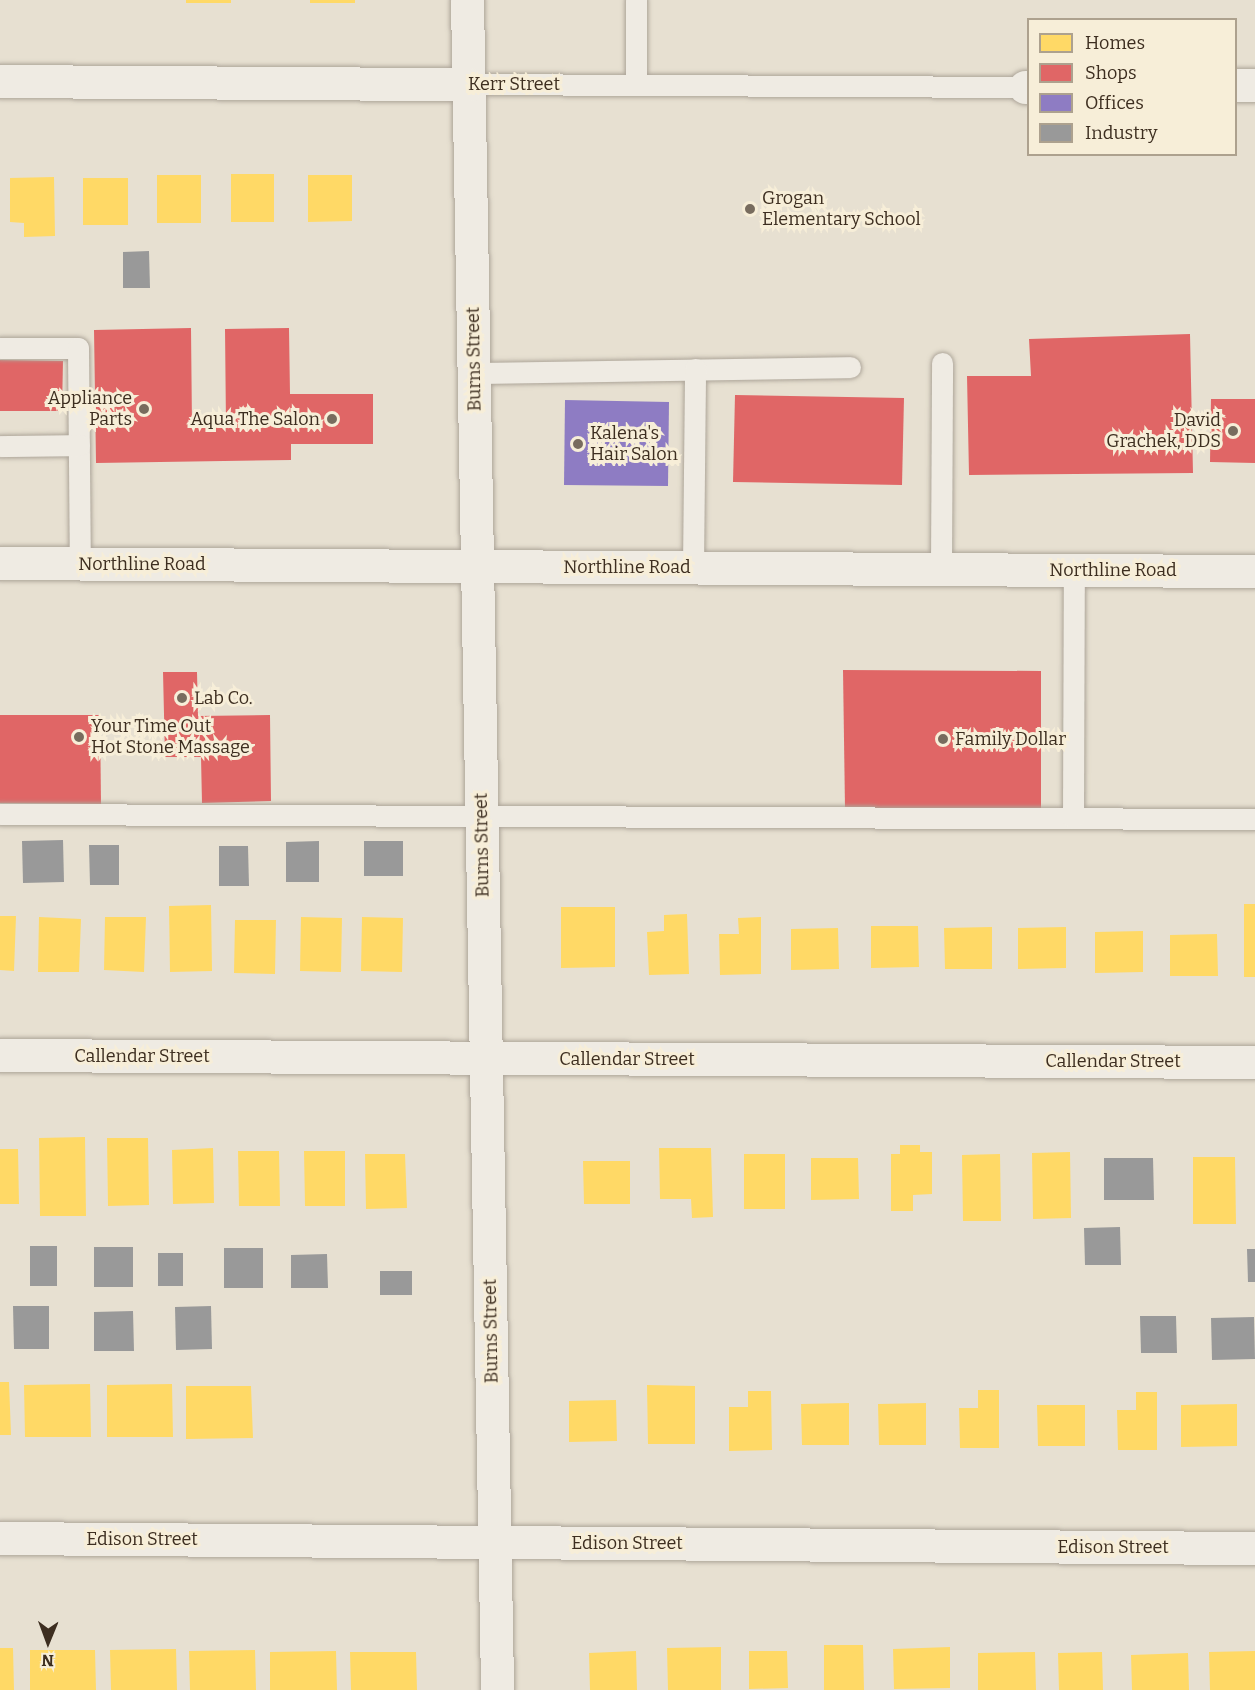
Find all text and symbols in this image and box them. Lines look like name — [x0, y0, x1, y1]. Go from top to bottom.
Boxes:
legend — [1027, 18, 1237, 156]
text: Homes — [1085, 32, 1145, 54]
text: Shops — [1085, 62, 1137, 84]
street label: Kerr Street — [468, 73, 560, 95]
text: Offices — [1085, 92, 1144, 114]
text: Industry — [1085, 122, 1157, 144]
place label: Grogan Elementary School — [762, 188, 921, 230]
marker: Grogan Elementary School — [743, 202, 757, 216]
street label: Burns Street — [462, 307, 486, 411]
place label: Appliance Parts — [48, 388, 132, 430]
marker: Appliance Parts — [137, 402, 151, 416]
place label: Aqua The Salon — [190, 408, 320, 430]
place label: David Grachek, DDS — [1106, 410, 1221, 452]
marker: Aqua The Salon — [325, 412, 339, 426]
place label: Kalena's Hair Salon — [590, 423, 678, 466]
marker: David Grachek, DDS — [1226, 424, 1240, 438]
marker: Kalena's Hair Salon — [571, 437, 585, 451]
street label: Northline Road — [78, 553, 206, 575]
street label: Northline Road — [563, 556, 691, 578]
street label: Northline Road — [1049, 559, 1177, 581]
place label: Lab Co. — [194, 687, 253, 709]
marker: Lab Co. — [175, 691, 189, 705]
place label: Your Time Out Hot Stone Massage — [91, 716, 250, 758]
place label: Family Dollar — [955, 728, 1066, 750]
marker: Your Time Out Hot Stone Massage — [72, 730, 86, 744]
marker: Family Dollar — [936, 732, 950, 746]
street label: Burns Street — [470, 793, 494, 897]
street label: Callendar Street — [74, 1045, 210, 1067]
street label: Callendar Street — [559, 1048, 695, 1070]
street label: Callendar Street — [1045, 1050, 1181, 1072]
street label: Burns Street — [479, 1279, 503, 1383]
street label: Edison Street — [86, 1528, 198, 1550]
street label: Edison Street — [571, 1532, 683, 1554]
street label: Edison Street — [1057, 1536, 1169, 1558]
north arrow — [18, 1612, 78, 1672]
text: N — [41, 1651, 54, 1670]

